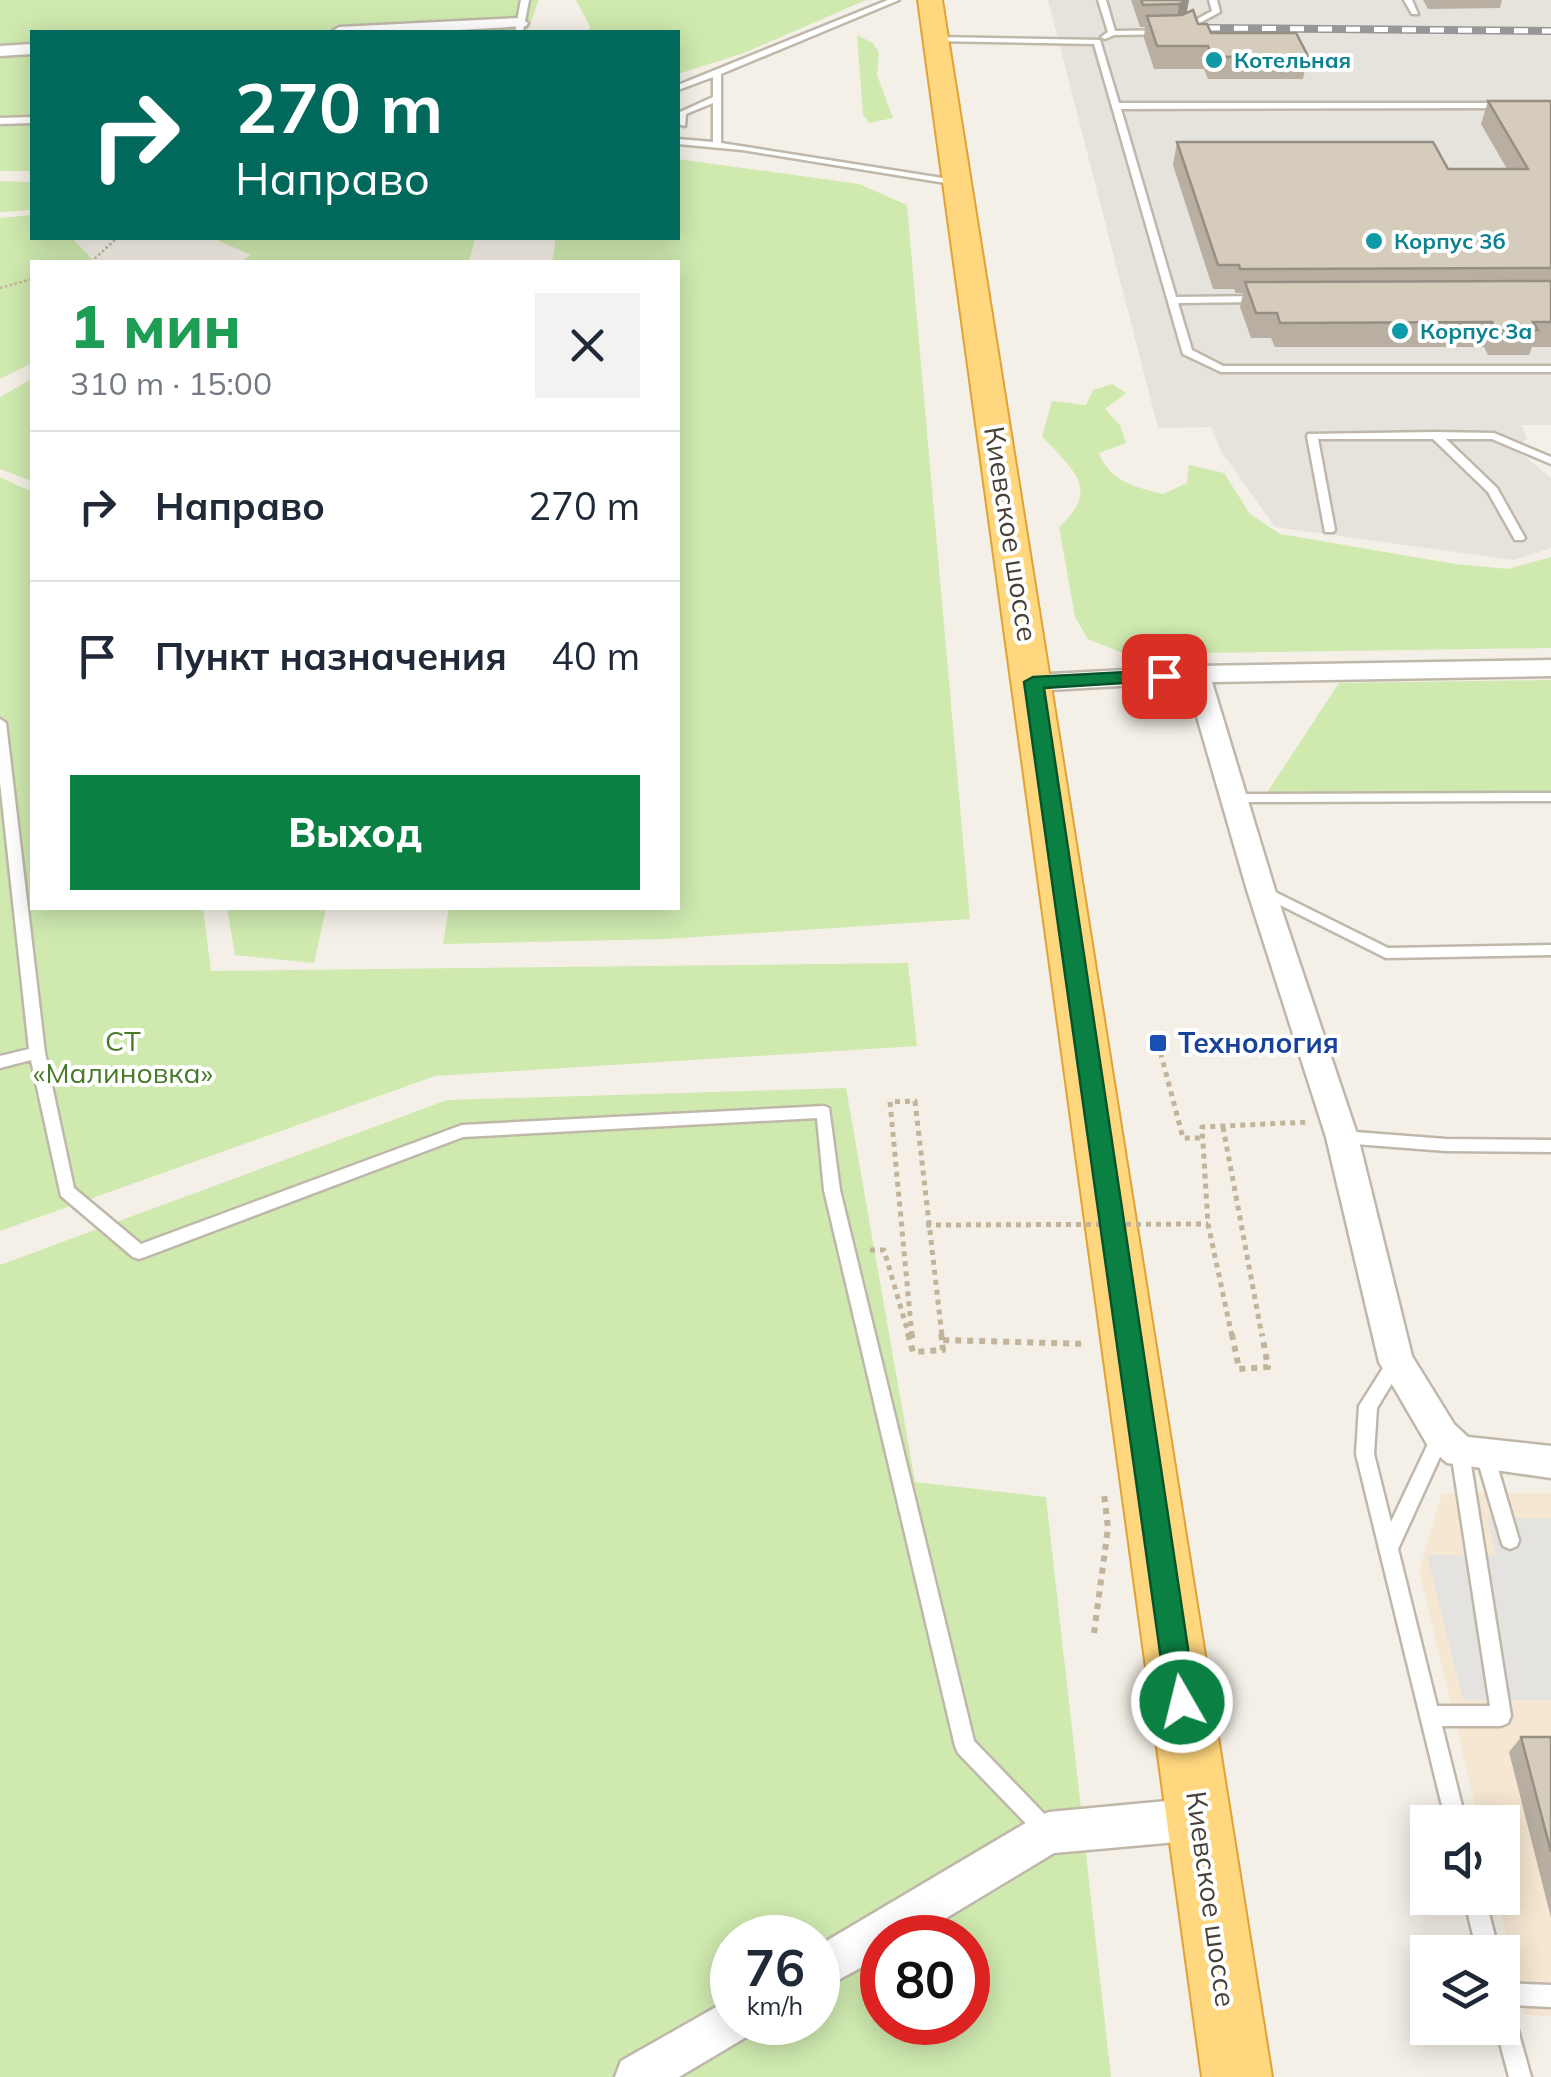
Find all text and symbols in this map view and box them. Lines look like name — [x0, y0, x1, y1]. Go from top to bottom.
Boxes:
place label: Котельная — [1234, 46, 1351, 74]
marker: Котельная — [1203, 49, 1225, 71]
text: 270 m — [235, 63, 443, 151]
icon: right — [70, 70, 200, 200]
text: Направо — [235, 150, 430, 206]
place label: Корпус 3б — [1394, 227, 1506, 255]
marker: Корпус 3б — [1363, 230, 1385, 252]
text: 1 мин — [70, 288, 241, 363]
button: close — [535, 293, 640, 398]
place label: Корпус 3a — [1420, 317, 1532, 345]
marker: Корпус 3a — [1389, 320, 1411, 342]
text: 310 m · 15:00 — [70, 363, 272, 403]
street label: Киевское шоссе — [977, 424, 1046, 644]
icon: right — [70, 479, 125, 534]
text: Направо — [155, 482, 325, 530]
text: 270 m — [528, 482, 640, 530]
icon: arrive — [70, 629, 125, 684]
text: Пункт назначения — [155, 632, 507, 680]
text: 40 m — [551, 632, 640, 680]
pin — [1122, 634, 1207, 719]
icon: arrive — [1137, 649, 1192, 704]
button: Выход — [70, 775, 640, 890]
park label: СТ «Малиновка» — [33, 1023, 213, 1090]
place label: Технология — [1178, 1025, 1339, 1060]
marker: Технология — [1147, 1032, 1169, 1054]
position arrow — [1130, 1650, 1234, 1754]
street label: Киевское шоссе — [1179, 1789, 1244, 2009]
map controls — [1410, 1805, 1520, 2045]
button: sound — [1410, 1805, 1520, 1915]
speed limit sign: 80 — [860, 1915, 990, 2045]
button: layers — [1410, 1935, 1520, 2045]
text: 76 — [745, 1936, 805, 1999]
text: km/h — [747, 1990, 803, 2021]

